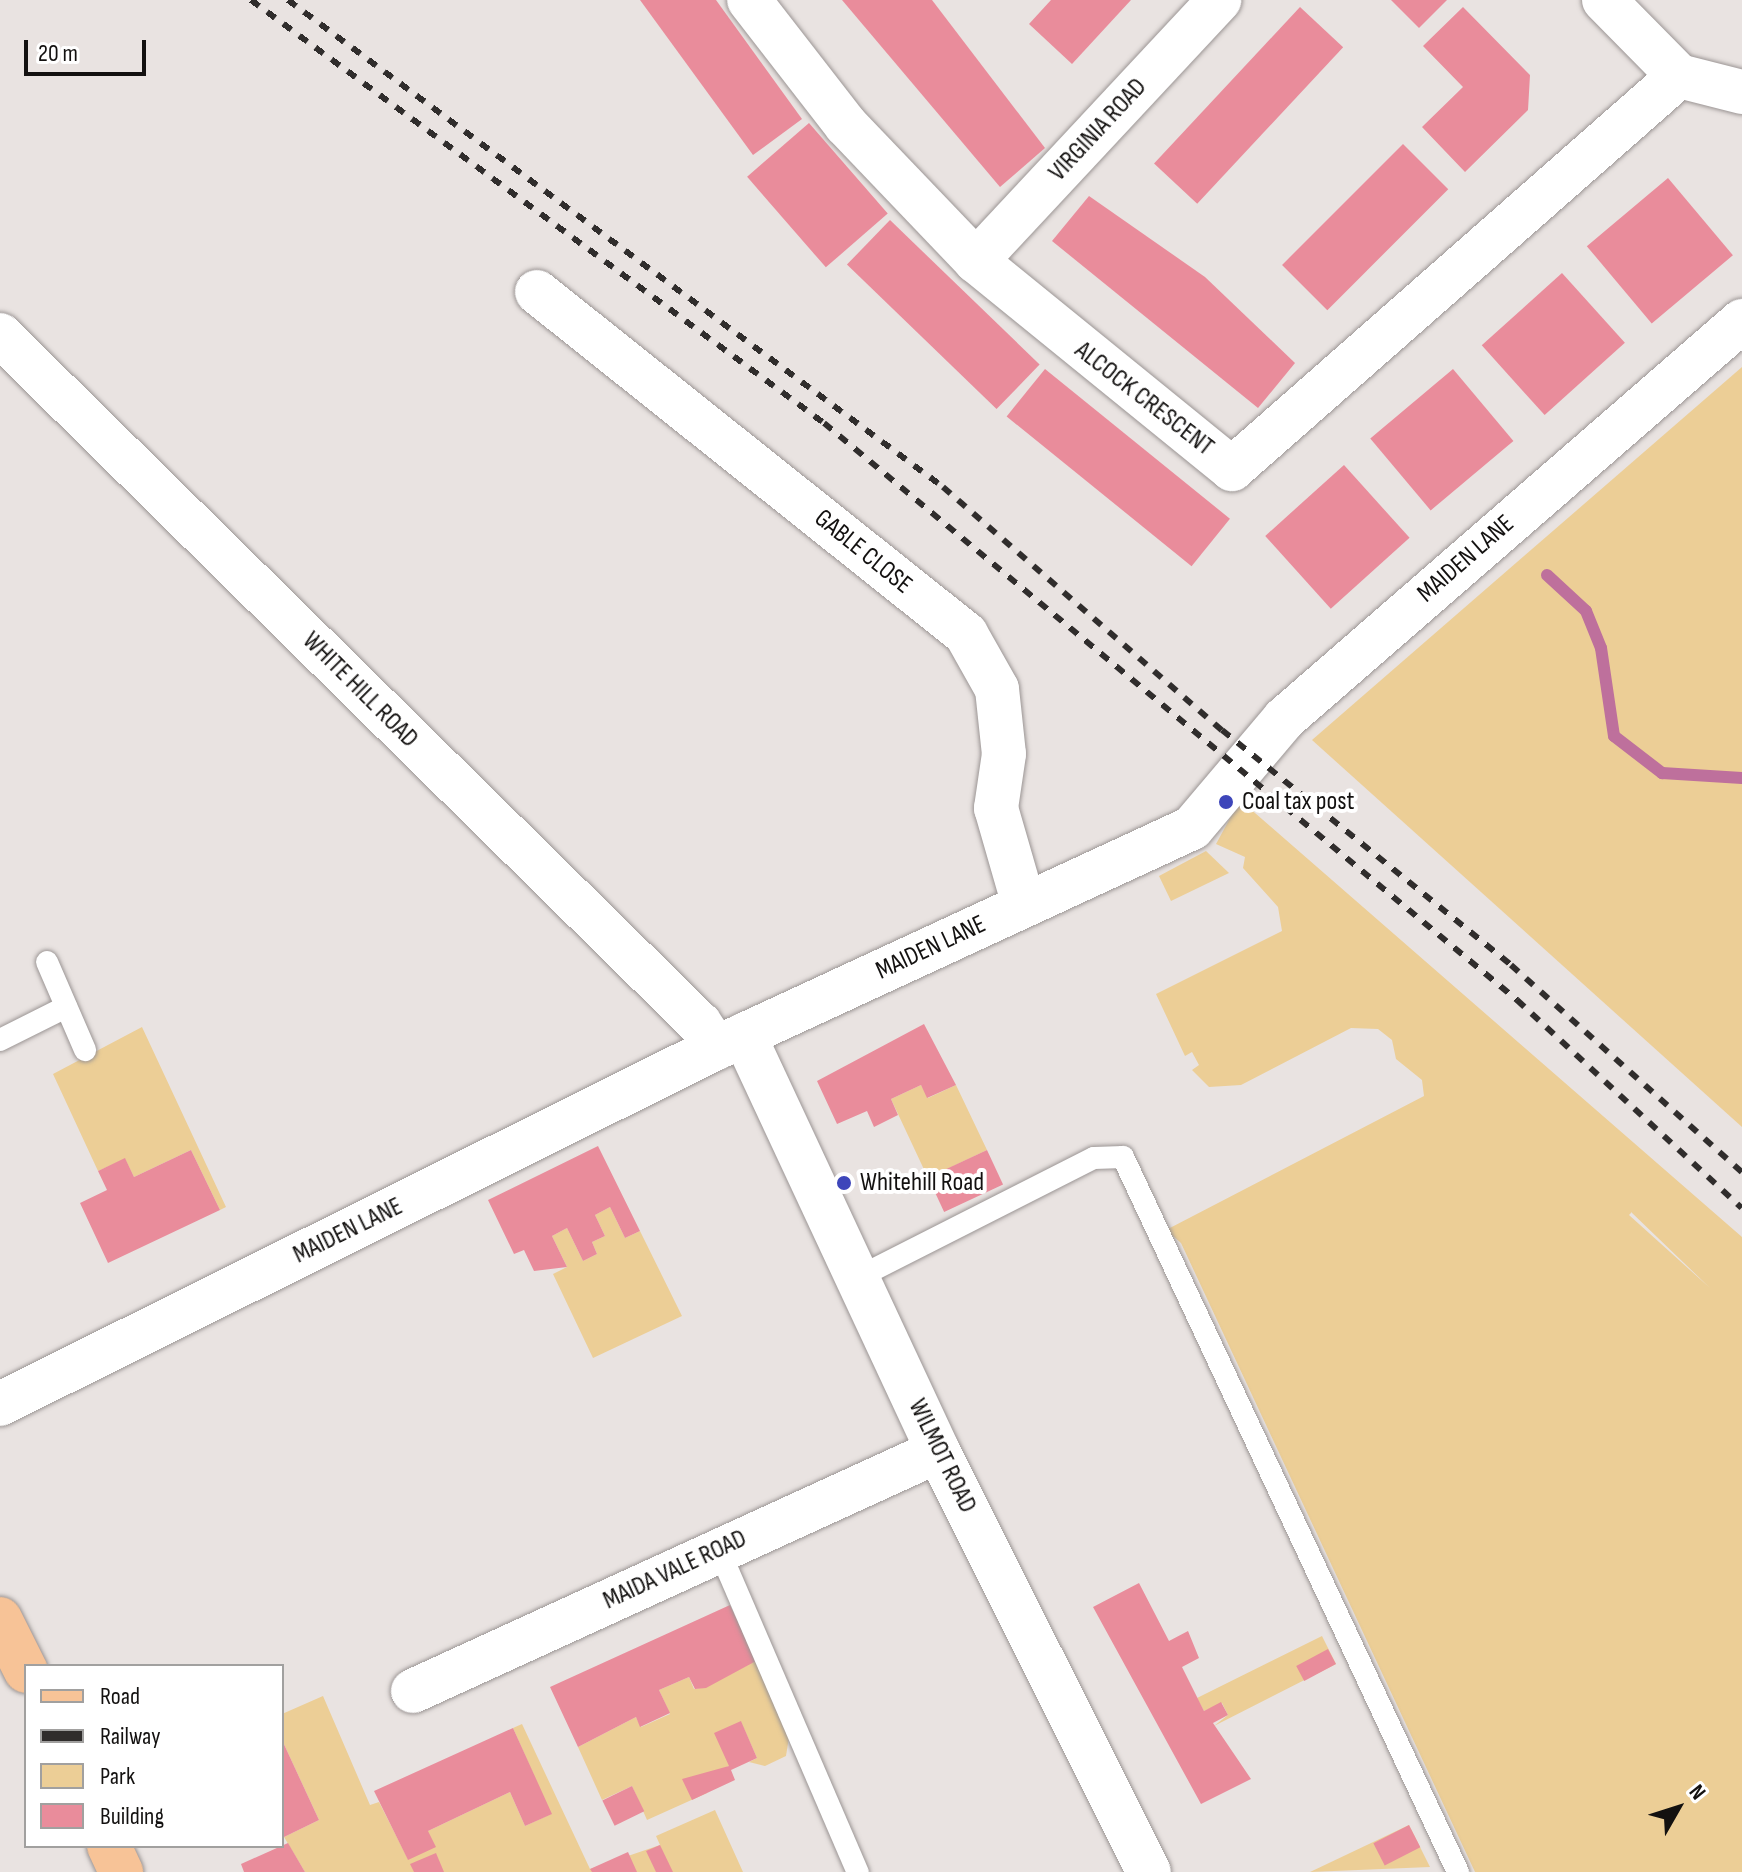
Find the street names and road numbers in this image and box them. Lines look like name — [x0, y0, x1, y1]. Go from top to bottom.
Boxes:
street label: VIRGINIA ROAD — [1043, 72, 1153, 188]
street label: ALCOCK CRESCENT — [1068, 335, 1220, 463]
street label: GABLE CLOSE — [808, 503, 918, 601]
street label: MAIDEN LANE — [1411, 509, 1521, 609]
street label: WHITE HILL ROAD — [296, 626, 424, 754]
street label: MAIDEN LANE — [871, 909, 991, 987]
street label: MAIDEN LANE — [288, 1191, 408, 1271]
street label: WILMOT ROAD — [901, 1394, 983, 1518]
street label: MAIDA VALE ROAD — [598, 1523, 752, 1617]

